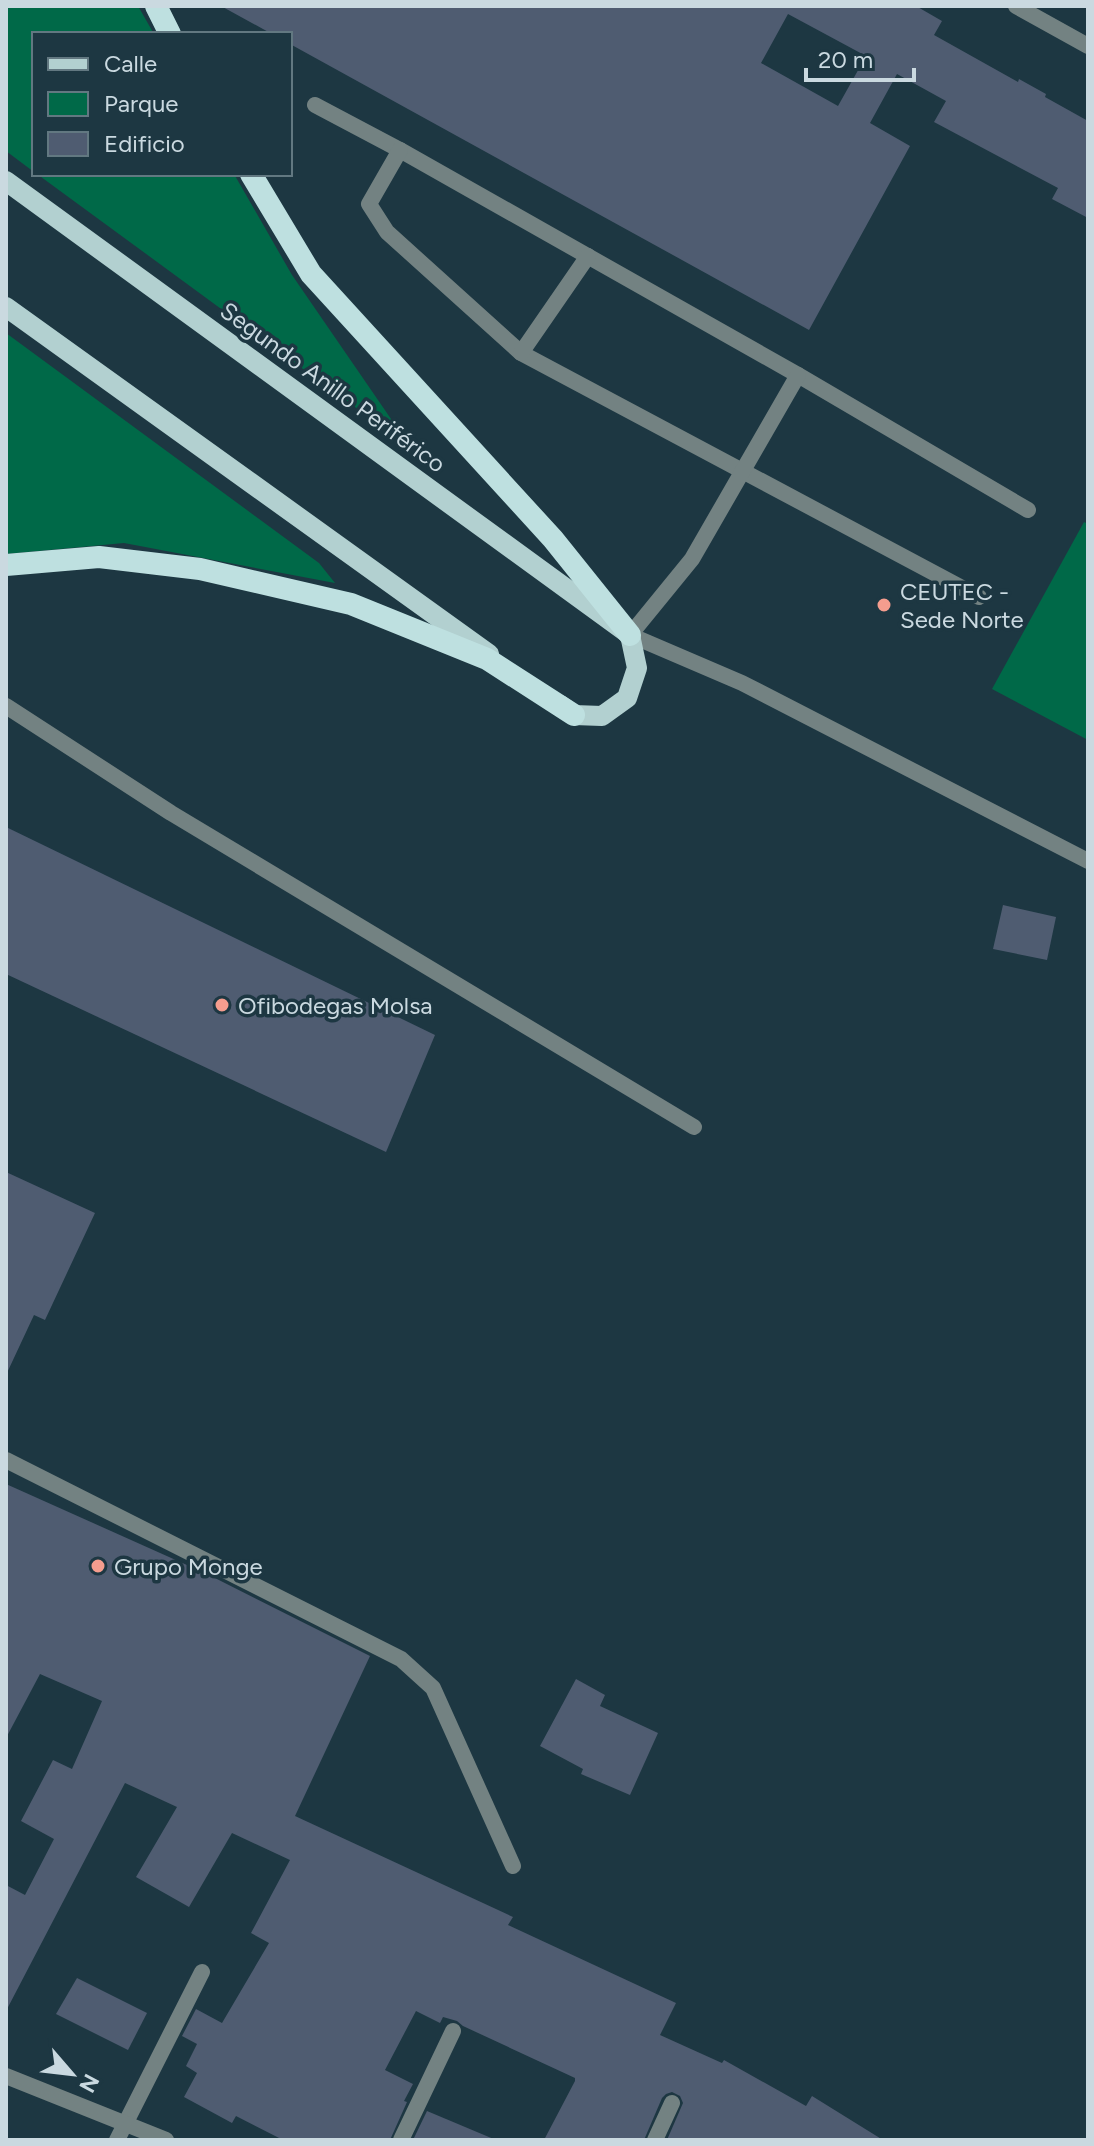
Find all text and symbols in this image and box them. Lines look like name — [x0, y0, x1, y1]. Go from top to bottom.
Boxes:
legend — [32, 32, 292, 176]
scale bar — [806, 32, 914, 82]
text: 20 m — [818, 45, 873, 74]
text: Calle — [104, 49, 157, 78]
text: Parque — [104, 89, 178, 118]
text: Edificio — [104, 129, 185, 158]
street label: Segundo Anillo Periférico — [215, 296, 451, 478]
place label: CEUTEC - Sede Norte — [900, 577, 1024, 634]
marker: CEUTEC - Sede Norte — [875, 596, 893, 614]
place label: Ofibodegas Molsa — [238, 991, 433, 1020]
marker: Ofibodegas Molsa — [213, 996, 231, 1014]
place label: Grupo Monge — [114, 1552, 263, 1581]
marker: Grupo Monge — [89, 1557, 107, 1575]
north arrow — [32, 2034, 112, 2114]
text: N — [73, 2069, 105, 2097]

